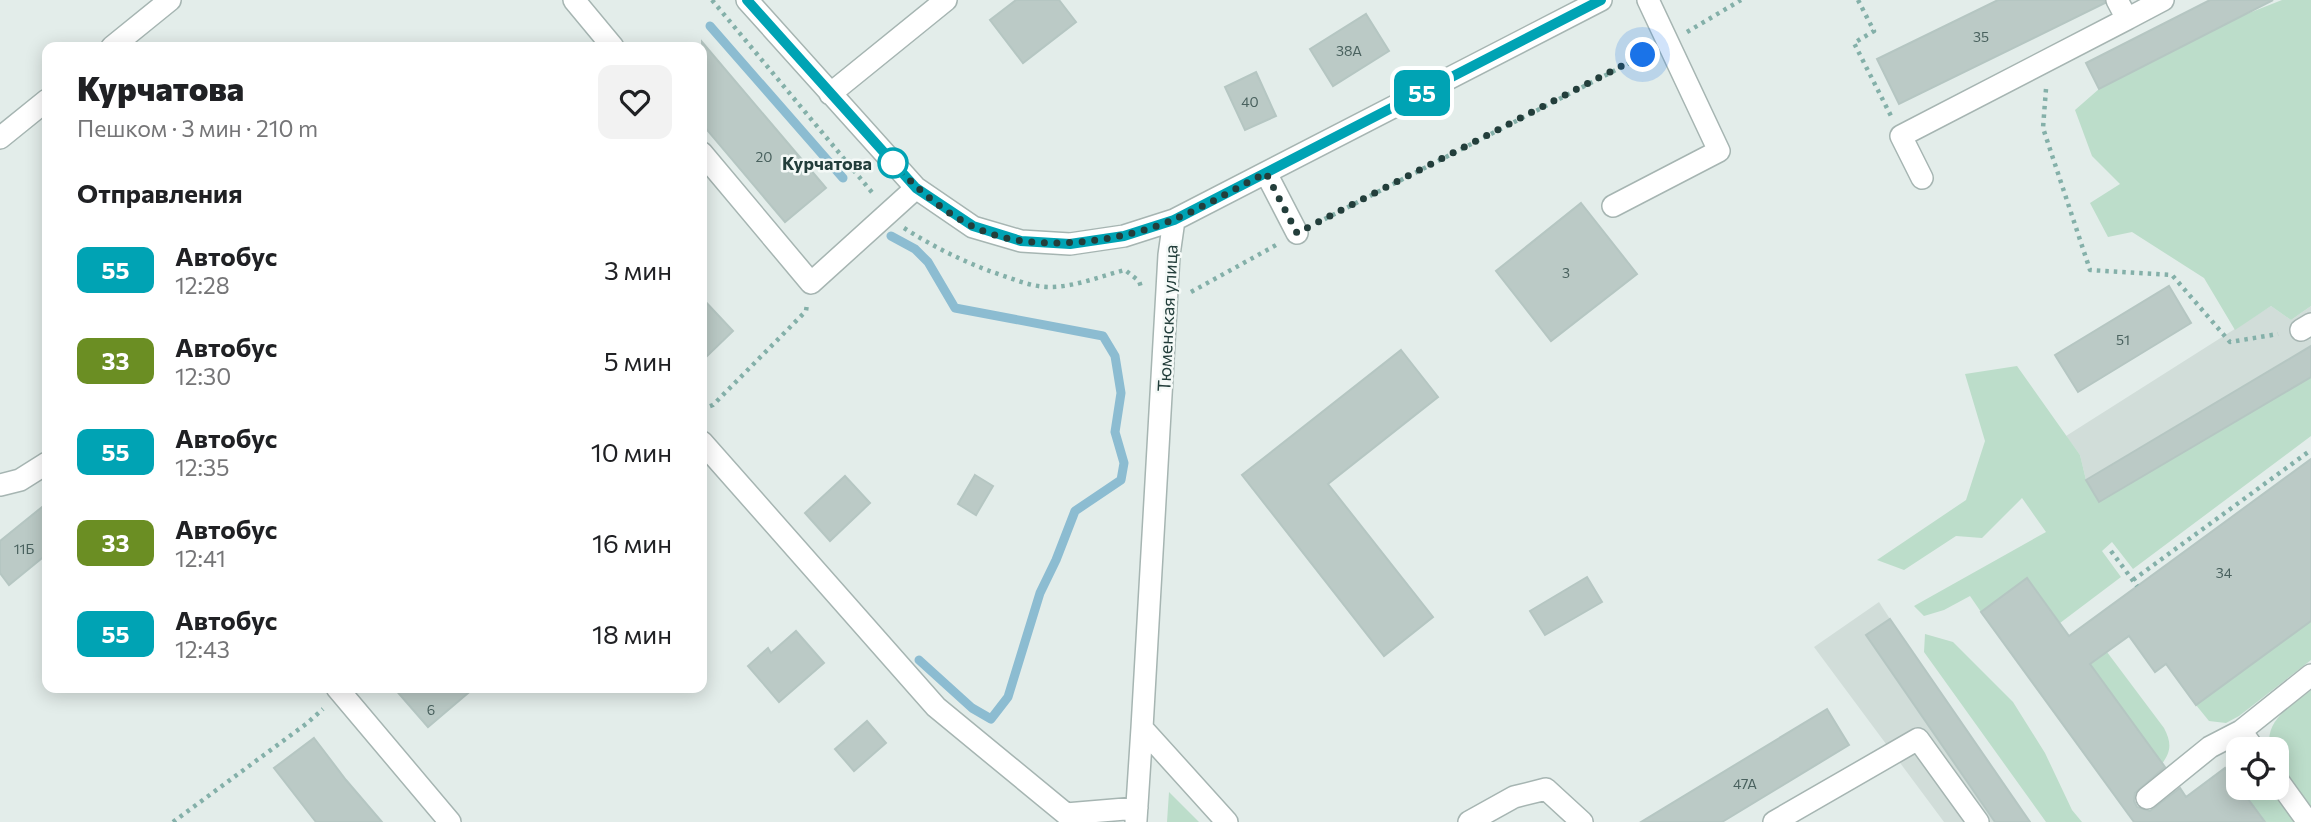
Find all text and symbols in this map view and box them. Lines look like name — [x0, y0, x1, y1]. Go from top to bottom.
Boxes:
house number: 35 — [1973, 28, 1989, 45]
your location — [1625, 37, 1660, 72]
house number: 38А — [1336, 42, 1362, 59]
button: heart — [598, 65, 672, 139]
text: Курчатова — [77, 67, 244, 108]
line badge: 55 — [1390, 70, 1454, 116]
text: 55 — [1408, 78, 1436, 107]
house number: 40 — [1241, 93, 1259, 110]
text: Пешком · 3 мин · 210 m — [77, 114, 318, 142]
house number: 20 — [756, 148, 772, 165]
marker: Курчатова — [878, 148, 908, 178]
place label: Курчатова — [782, 152, 872, 174]
text: Отправления — [77, 177, 243, 208]
text: Автобус — [175, 240, 277, 271]
street label: Тюменская улица — [1152, 244, 1182, 392]
text: 3 мин — [604, 254, 672, 285]
text: 55 — [102, 255, 129, 284]
house number: 3 — [1562, 264, 1570, 281]
text: 12:28 — [175, 271, 230, 299]
text: Автобус — [175, 331, 277, 362]
house number: 51 — [2116, 331, 2130, 348]
text: 5 мин — [604, 345, 672, 376]
text: 33 — [102, 346, 129, 375]
text: 12:30 — [175, 362, 231, 390]
text: Автобус — [175, 422, 277, 453]
text: 10 мин — [591, 436, 672, 467]
text: 55 — [102, 437, 129, 466]
text: 12:35 — [175, 453, 229, 481]
text: Автобус — [175, 513, 277, 544]
text: 16 мин — [592, 527, 672, 558]
text: 33 — [102, 528, 129, 557]
house number: 11Б — [14, 540, 35, 557]
text: 12:41 — [175, 544, 226, 572]
house number: 34 — [2216, 564, 2233, 581]
text: Автобус — [175, 604, 277, 635]
text: 18 мин — [592, 618, 672, 649]
text: 55 — [102, 619, 129, 648]
text: 12:43 — [175, 635, 230, 663]
house number: 6 — [427, 701, 435, 718]
map controls — [2226, 737, 2289, 800]
button: locate — [2226, 737, 2289, 800]
house number: 47А — [1733, 775, 1757, 792]

